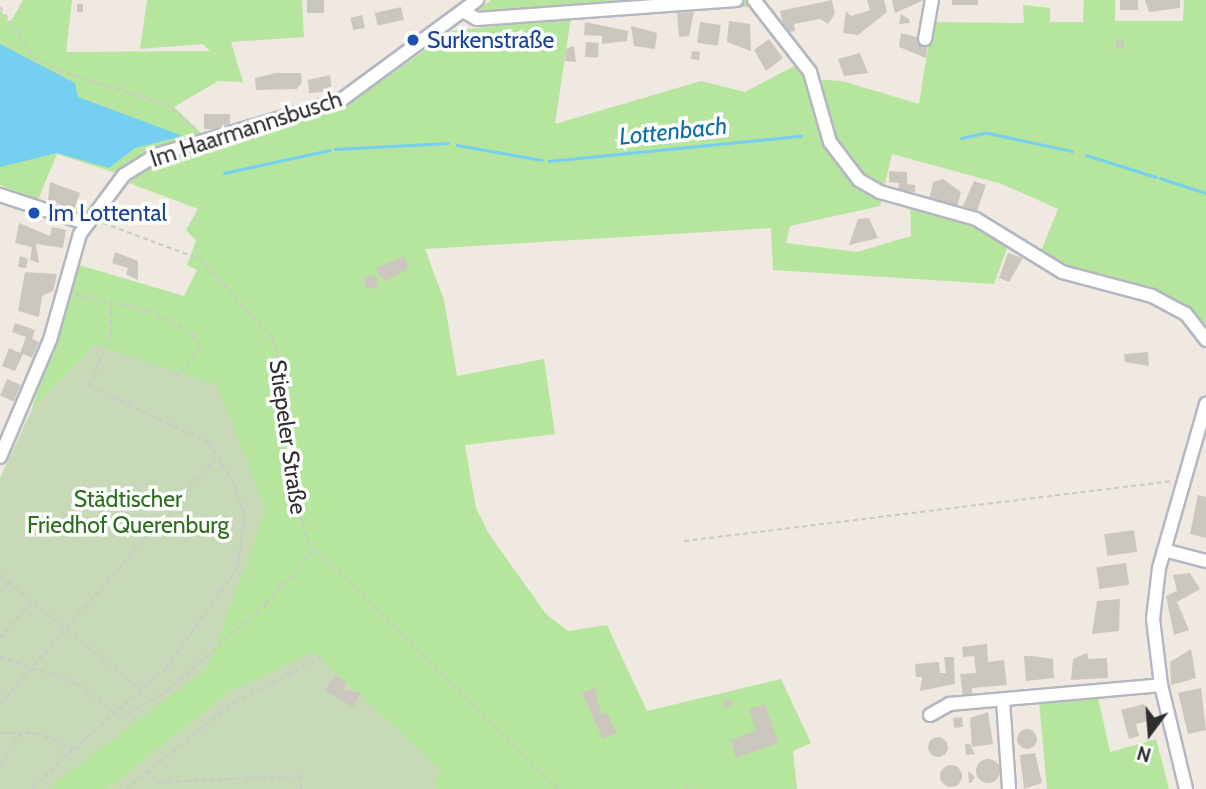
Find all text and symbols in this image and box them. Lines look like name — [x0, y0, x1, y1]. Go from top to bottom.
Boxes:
place label: Surkenstraße — [427, 26, 554, 54]
marker: Surkenstraße — [405, 32, 421, 48]
street label: Im Haarmannsbusch — [147, 85, 345, 173]
water label: Lottenbach — [618, 111, 728, 151]
place label: Im Lottental — [48, 199, 167, 227]
marker: Im Lottental — [26, 205, 42, 221]
street label: Stiepeler Straße — [264, 358, 312, 516]
park label: Städtischer Friedhof Querenburg — [27, 485, 229, 539]
north arrow — [1115, 698, 1185, 768]
text: N — [1134, 741, 1154, 767]

